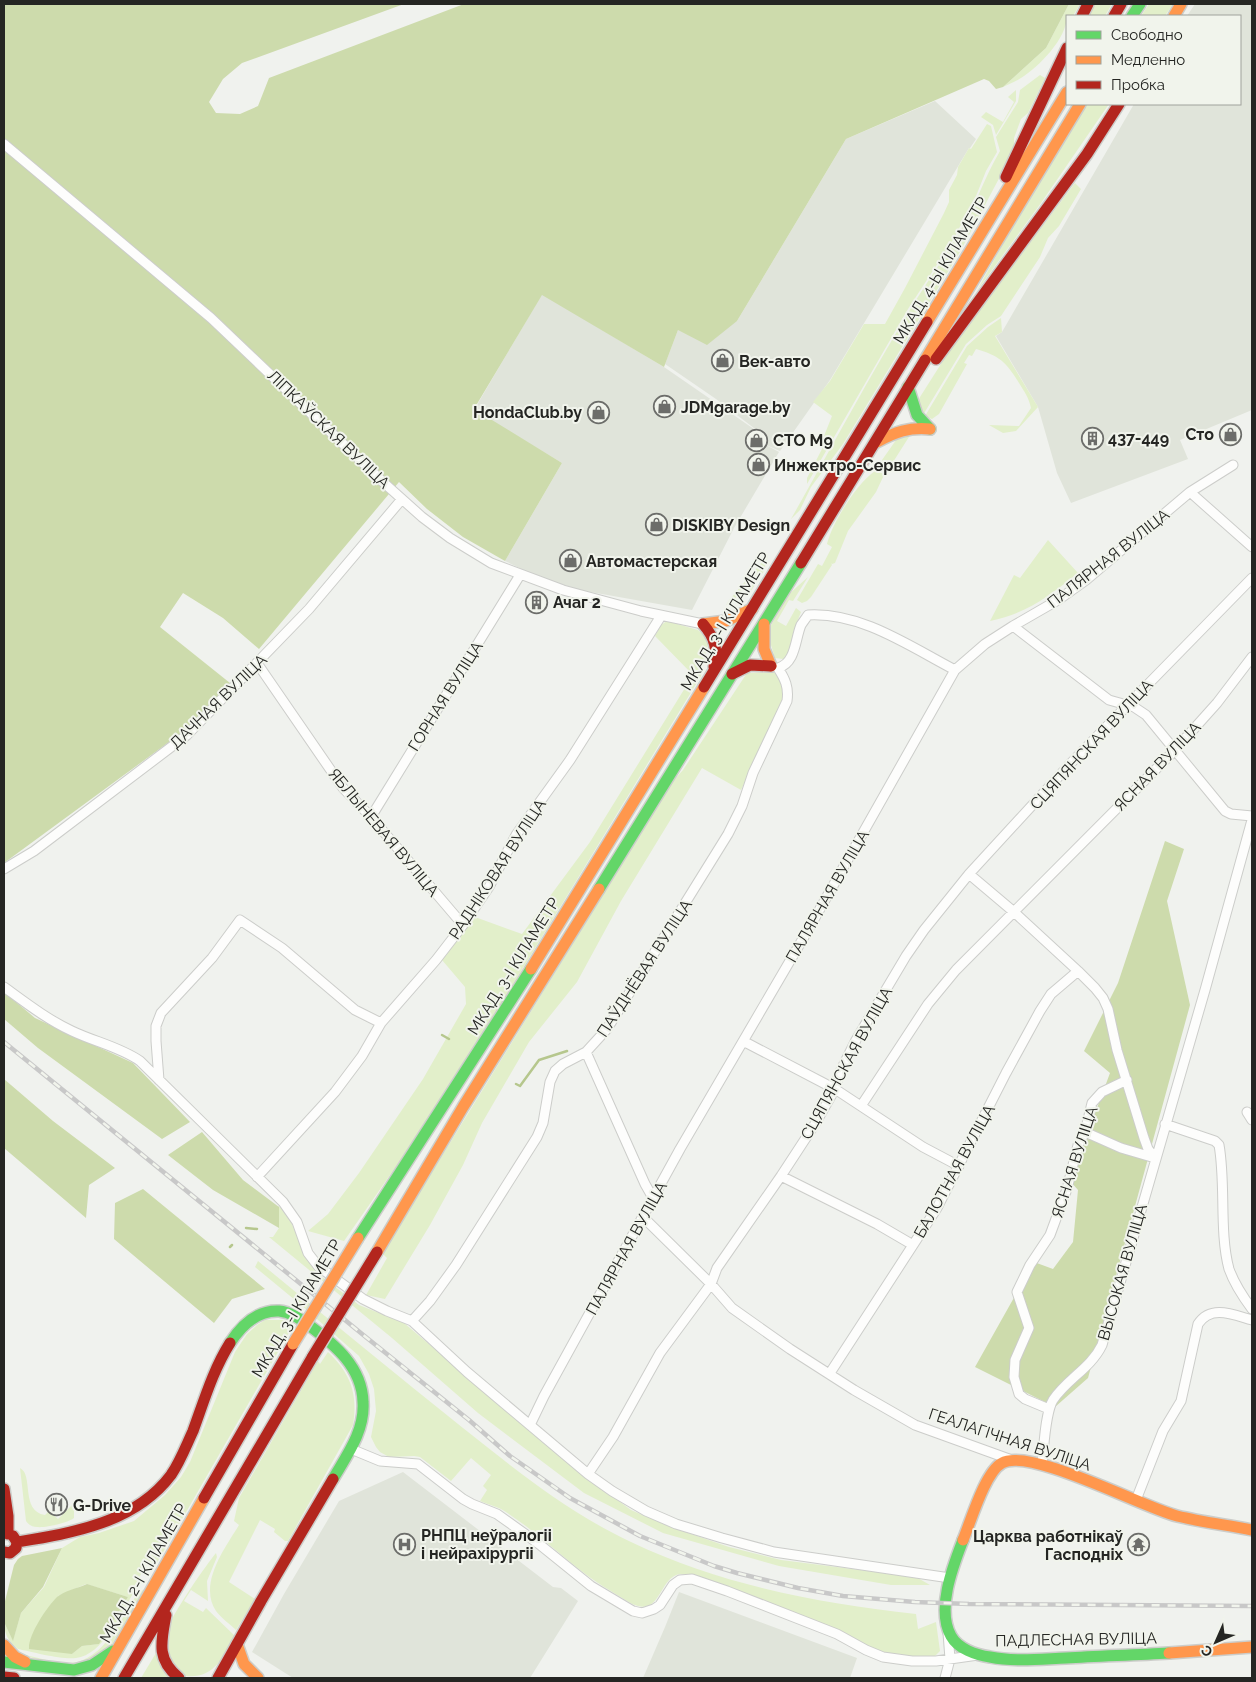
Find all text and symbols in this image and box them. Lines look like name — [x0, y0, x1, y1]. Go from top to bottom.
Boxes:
legend — [1066, 15, 1241, 105]
text: Свободно — [1111, 26, 1183, 44]
text: Медленно — [1111, 51, 1185, 69]
text: Пробка — [1111, 76, 1165, 94]
street label: МКАД, 4-Ы КІЛАМЕТР — [889, 193, 992, 347]
shop icon: Век-авто — [711, 349, 735, 373]
place label: Век-авто — [739, 352, 811, 371]
street label: ЛІПКАЎСКАЯ ВУЛІЦА — [264, 366, 394, 493]
shop icon: JDMgarage.by — [653, 395, 677, 419]
place label: JDMgarage.by — [681, 398, 791, 417]
shop icon: HondaClub.by — [586, 400, 610, 424]
place label: HondaClub.by — [473, 403, 582, 422]
shop icon: Сто — [1218, 422, 1242, 446]
place label: Сто — [1185, 425, 1214, 444]
building icon: 437-449 — [1080, 426, 1104, 450]
shop icon: СТО М9 — [745, 428, 769, 452]
place label: 437-449 — [1108, 429, 1169, 448]
place label: СТО М9 — [773, 431, 833, 450]
shop icon: Инжектро-Сервис — [746, 453, 770, 477]
place label: Инжектро-Сервис — [774, 456, 921, 475]
street label: ПАЛЯРНАЯ ВУЛІЦА — [1044, 505, 1173, 612]
shop icon: DISKIBY Design — [644, 513, 668, 537]
place label: DISKIBY Design — [672, 516, 790, 535]
shop icon: Автомастерская — [558, 549, 582, 573]
street label: МКАД, 3-І КІЛАМЕТР — [677, 549, 774, 694]
place label: Автомастерская — [586, 552, 717, 571]
building icon: Ачаг 2 — [525, 590, 549, 614]
place label: Ачаг 2 — [553, 593, 601, 612]
street label: ГОРНАЯ ВУЛІЦА — [404, 638, 487, 755]
street label: ДАЧНАЯ ВУЛІЦА — [166, 650, 271, 753]
street label: СЦЯПЯНСКАЯ ВУЛІЦА — [1026, 675, 1157, 813]
street label: ЯСНАЯ ВУЛІЦА — [1110, 718, 1205, 815]
street label: ЯБЛЫНЕВАЯ ВУЛІЦА — [324, 764, 443, 900]
street label: РАДНІКОВАЯ ВУЛІЦА — [445, 795, 550, 943]
street label: ПАЛЯРНАЯ ВУЛІЦА — [782, 827, 873, 966]
street label: МКАД, 3-І КІЛАМЕТР — [463, 894, 563, 1038]
street label: ПАЎДНЁВАЯ ВУЛІЦА — [592, 895, 696, 1040]
street label: СЦЯПЯНСКАЯ ВУЛІЦА — [797, 984, 896, 1143]
street label: БАЛОТНАЯ ВУЛІЦА — [910, 1101, 999, 1241]
street label: ЯСНАЯ ВУЛІЦА — [1047, 1104, 1102, 1221]
street label: ПАЛЯРНАЯ ВУЛІЦА — [582, 1178, 671, 1318]
street label: ВЫСОКАЯ ВУЛІЦА — [1094, 1202, 1151, 1343]
street label: МКАД, 3-І КІЛАМЕТР — [248, 1236, 345, 1381]
street label: ГЕАЛАГІЧНАЯ ВУЛІЦА — [926, 1404, 1093, 1475]
restaurant icon: G-Drive — [45, 1493, 69, 1517]
place label: G-Drive — [73, 1496, 131, 1515]
street label: МКАД, 2-І КІЛАМЕТР — [96, 1500, 191, 1646]
place label: РНПЦ неўралогіі і нейрахірургіі — [421, 1526, 552, 1563]
place label: Царква работнікаў Гасподніх — [973, 1527, 1123, 1564]
hospital icon: РНПЦ неўралогіі і нейрахірургіі — [393, 1532, 417, 1556]
temple icon: Царква работнікаў Гасподніх — [1127, 1533, 1151, 1557]
north arrow — [1191, 1617, 1241, 1667]
street label: ПАДЛЕСНАЯ ВУЛІЦА — [995, 1629, 1157, 1650]
text: С — [1197, 1642, 1216, 1660]

